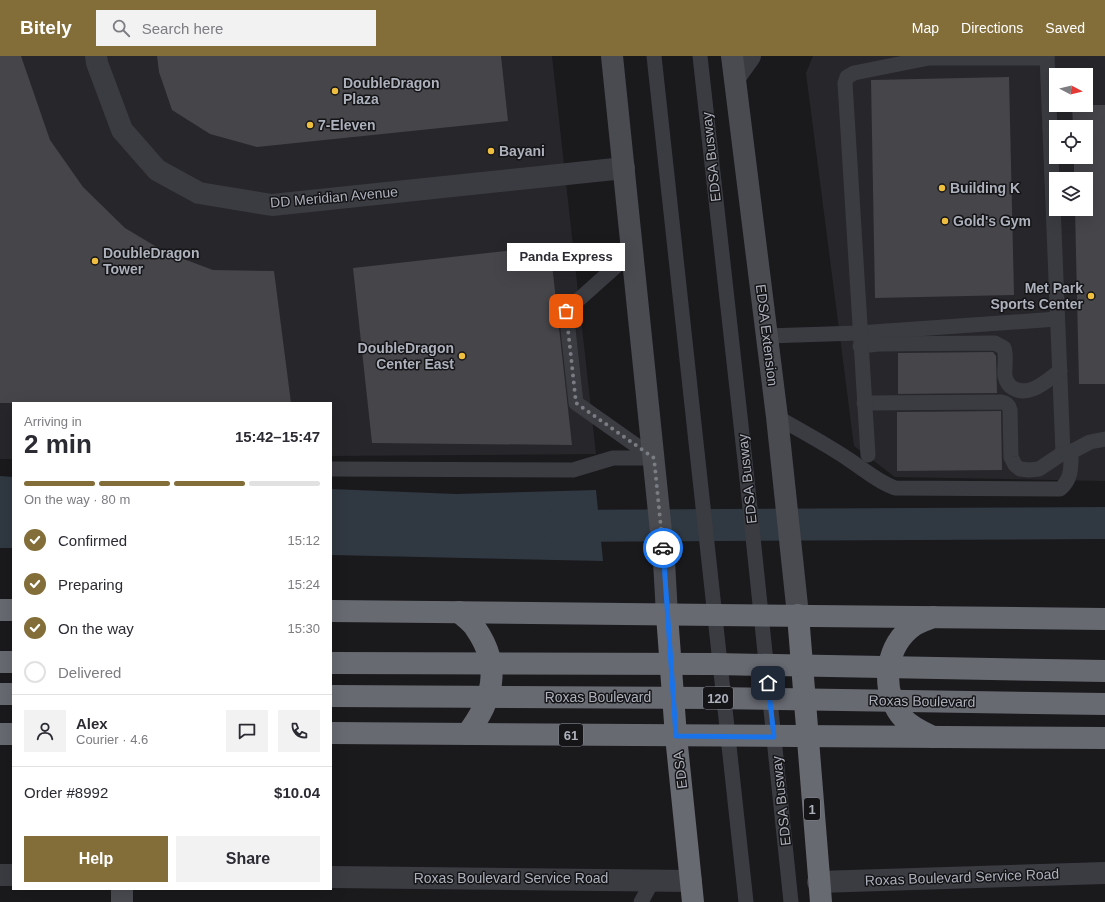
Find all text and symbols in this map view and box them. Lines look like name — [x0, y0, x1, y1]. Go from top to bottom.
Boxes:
search box — [96, 10, 376, 46]
text: Bitely — [20, 17, 72, 38]
icon: search — [110, 17, 132, 39]
text: Search here — [142, 20, 223, 37]
text: Map — [912, 20, 939, 36]
text: Directions — [961, 20, 1023, 36]
text: Saved — [1045, 20, 1085, 36]
north arrow — [1049, 68, 1093, 112]
map controls — [1049, 68, 1093, 216]
place label: DoubleDragon Plaza — [343, 75, 439, 107]
marker: DoubleDragon Plaza — [330, 86, 340, 96]
street label: EDSA Busway — [698, 111, 724, 203]
place label: 7-Eleven — [318, 117, 376, 133]
marker: 7-Eleven — [305, 120, 315, 130]
button: locate — [1049, 120, 1093, 164]
place label: Bayani — [499, 143, 545, 159]
marker: Bayani — [486, 146, 496, 156]
button: layers — [1049, 172, 1093, 216]
place label: Building K — [950, 180, 1020, 196]
street label: DD Meridian Avenue — [269, 183, 399, 211]
marker: Building K — [937, 183, 947, 193]
place label: Gold's Gym — [953, 213, 1031, 229]
marker: Gold's Gym — [940, 216, 950, 226]
callout: Panda Express — [507, 243, 625, 271]
place label: DoubleDragon Tower — [103, 245, 199, 277]
text: Panda Express — [519, 249, 613, 264]
marker: DoubleDragon Tower — [90, 256, 100, 266]
place label: Met Park Sports Center — [990, 280, 1084, 312]
street label: EDSA Extension — [753, 283, 781, 387]
marker: Met Park Sports Center — [1086, 291, 1096, 301]
pin — [549, 294, 583, 328]
icon: bag — [555, 300, 577, 322]
place label: DoubleDragon Center East — [358, 340, 454, 372]
marker: DoubleDragon Center East — [457, 351, 467, 361]
text: Arriving in — [24, 414, 82, 429]
text: 15:42–15:47 — [235, 428, 320, 445]
text: 2 min — [24, 429, 92, 459]
street label: EDSA Busway — [734, 433, 760, 525]
text: On the way · 80 m — [24, 492, 130, 507]
courier — [643, 528, 683, 568]
icon: check — [24, 529, 46, 551]
text: Confirmed — [58, 532, 127, 549]
text: 15:12 — [287, 533, 320, 548]
icon: car — [652, 537, 674, 559]
icon: check — [24, 573, 46, 595]
text: Preparing — [58, 576, 123, 593]
text: 15:24 — [287, 577, 320, 592]
icon: check — [24, 617, 46, 639]
text: On the way — [58, 620, 134, 637]
text: 15:30 — [287, 621, 320, 636]
text: Delivered — [58, 664, 121, 681]
pin — [751, 666, 785, 700]
icon: home — [757, 672, 779, 694]
road number: 120 — [703, 687, 733, 709]
street label: Roxas Boulevard — [545, 689, 651, 705]
street label: Roxas Boulevard — [869, 692, 975, 710]
button: person — [24, 710, 66, 752]
button: chat — [226, 710, 268, 752]
button: phone — [278, 710, 320, 752]
text: Alex — [76, 715, 108, 732]
road number: 61 — [559, 724, 583, 746]
text: Courier · 4.6 — [76, 732, 148, 747]
street label: EDSA — [670, 749, 690, 790]
street label: EDSA Busway — [768, 755, 794, 847]
text: Order #8992 — [24, 784, 108, 801]
text: $10.04 — [274, 784, 320, 801]
road number: 1 — [804, 798, 820, 820]
button: Help — [24, 836, 168, 882]
button: Share — [176, 836, 320, 882]
street label: Roxas Boulevard Service Road — [865, 866, 1059, 888]
street label: Roxas Boulevard Service Road — [414, 870, 608, 886]

